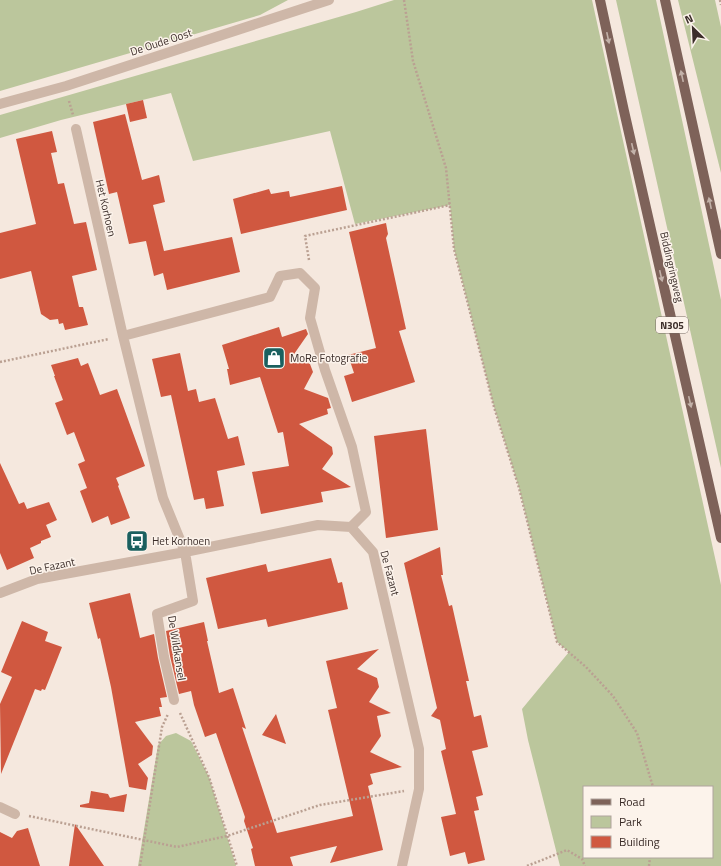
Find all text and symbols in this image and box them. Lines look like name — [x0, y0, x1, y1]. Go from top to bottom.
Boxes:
north arrow — [673, 8, 713, 48]
text: N — [682, 10, 696, 28]
street label: De Oude Oost — [128, 24, 194, 59]
one-way arrow — [606, 32, 612, 44]
one-way arrow — [678, 70, 684, 82]
one-way arrow — [630, 143, 636, 155]
street label: Het Korhoen — [92, 178, 120, 238]
one-way arrow — [706, 197, 712, 209]
street label: Biddingringweg — [656, 230, 688, 304]
one-way arrow — [659, 269, 665, 282]
road number: N305 — [656, 317, 688, 333]
shop icon: MoRe Fotografie — [261, 345, 287, 371]
place label: MoRe Fotografie — [290, 350, 368, 366]
one-way arrow — [688, 396, 694, 409]
bus stop icon: Het Korhoen — [124, 528, 150, 554]
place label: Het Korhoen — [152, 533, 210, 549]
street label: De Fazant — [376, 549, 404, 598]
street label: De Fazant — [28, 553, 76, 579]
street label: De Wildkansel — [164, 614, 190, 682]
legend — [583, 786, 713, 858]
text: Road — [619, 792, 645, 811]
text: Park — [619, 812, 642, 831]
text: Building — [619, 832, 660, 851]

